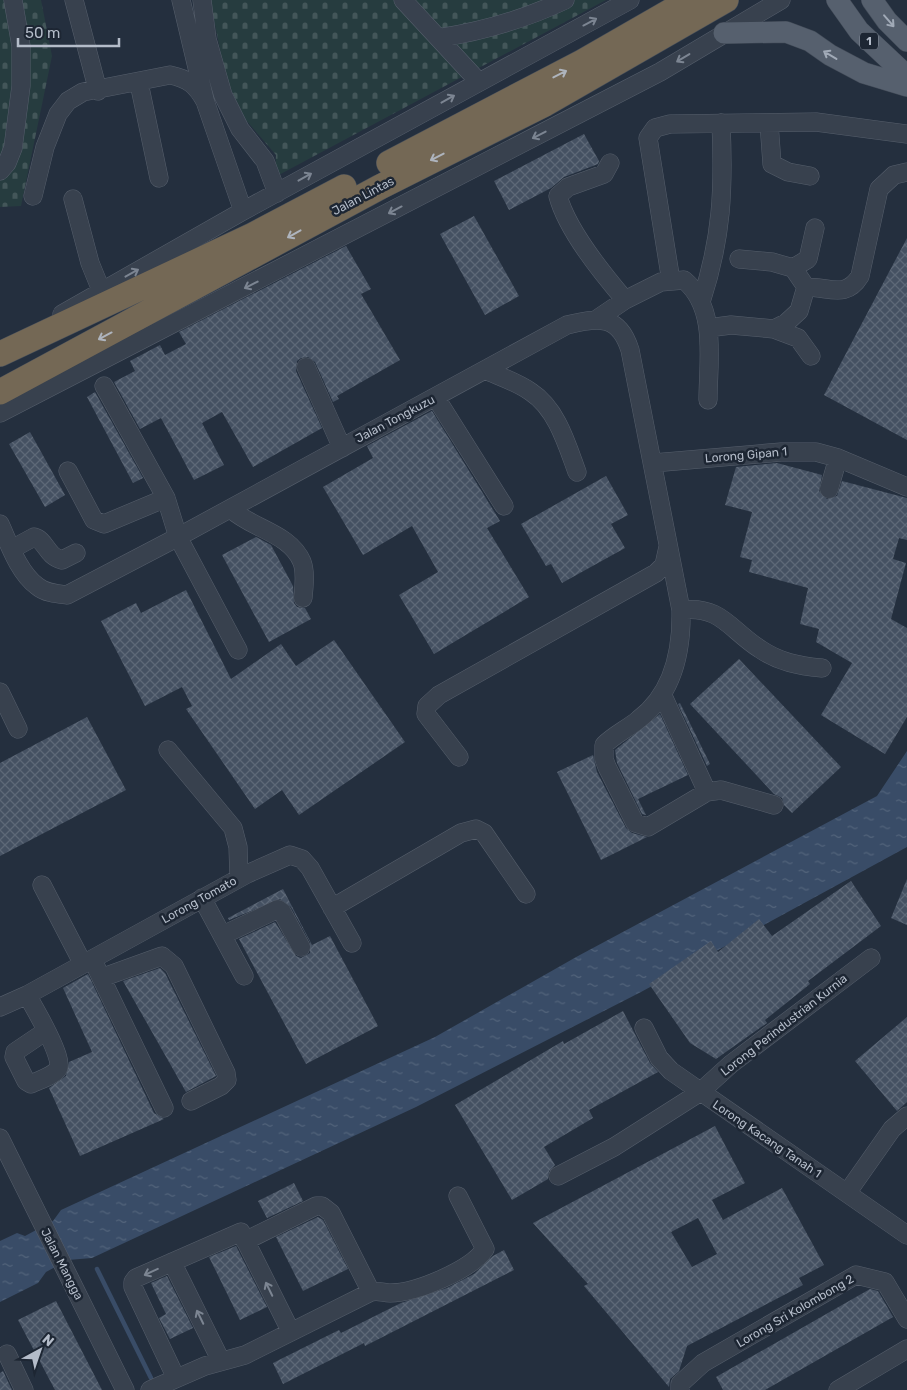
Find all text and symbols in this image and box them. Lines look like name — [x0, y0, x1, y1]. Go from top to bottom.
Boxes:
scale bar — [18, 15, 119, 47]
one-way arrow — [883, 15, 894, 28]
one-way arrow — [583, 16, 597, 26]
text: 50 m — [25, 24, 60, 42]
road number: 1 — [860, 32, 878, 49]
one-way arrow — [823, 49, 837, 59]
one-way arrow — [676, 54, 690, 64]
one-way arrow — [552, 69, 567, 79]
one-way arrow — [440, 94, 455, 104]
one-way arrow — [532, 130, 547, 140]
one-way arrow — [430, 153, 445, 162]
one-way arrow — [297, 172, 312, 182]
street label: Jalan Lintas — [330, 174, 396, 218]
one-way arrow — [388, 206, 403, 215]
one-way arrow — [287, 230, 302, 239]
one-way arrow — [124, 267, 139, 277]
one-way arrow — [244, 281, 259, 290]
one-way arrow — [98, 332, 113, 341]
street label: Jalan Tongkuzu — [353, 392, 437, 446]
street label: Lorong Gipan 1 — [704, 444, 788, 466]
street label: Lorong Tomato — [159, 874, 239, 926]
street label: Lorong Perindustrian Kurnia — [718, 971, 850, 1079]
street label: Lorong Kacang Tanah 1 — [710, 1097, 824, 1181]
street label: Jalan Mangga — [38, 1226, 86, 1302]
one-way arrow — [144, 1267, 159, 1277]
street label: Lorong Sri Kolombong 2 — [734, 1272, 856, 1350]
one-way arrow — [264, 1282, 273, 1297]
one-way arrow — [194, 1310, 204, 1325]
north arrow — [15, 1325, 65, 1375]
text: N — [39, 1331, 57, 1350]

